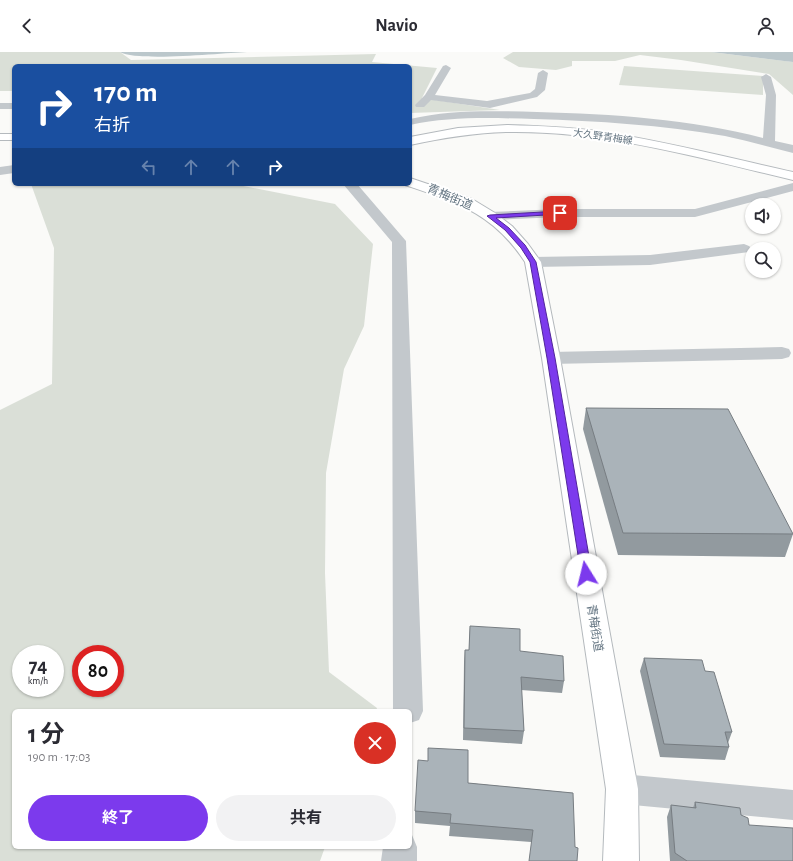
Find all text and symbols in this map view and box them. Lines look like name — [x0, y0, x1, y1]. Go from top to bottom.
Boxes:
icon: back — [16, 15, 38, 37]
icon: person — [755, 15, 777, 37]
text: Navio — [375, 17, 418, 35]
text: 170 m — [94, 79, 158, 107]
icon: right — [28, 80, 80, 132]
text: 右折 — [94, 117, 130, 135]
street label: 大久野青梅線 — [572, 127, 633, 146]
icon: left — [138, 156, 160, 178]
icon: ahead — [180, 156, 202, 178]
icon: ahead — [222, 156, 244, 178]
icon: right — [264, 156, 286, 178]
street label: 青梅街道 — [426, 181, 475, 212]
pin — [543, 196, 577, 230]
map controls — [745, 198, 781, 278]
button: sound — [745, 198, 781, 234]
icon: arrive — [549, 202, 571, 224]
button: search — [745, 242, 781, 278]
position arrow — [565, 553, 607, 595]
street label: 青梅街道 — [585, 603, 606, 653]
speed limit sign: 80 — [72, 645, 124, 697]
text: 74 — [29, 656, 47, 676]
text: km/h — [28, 676, 48, 686]
button: close — [354, 722, 396, 764]
text: 1 分 — [28, 723, 64, 747]
text: 190 m · 17:03 — [28, 751, 90, 764]
button: 終了 — [28, 795, 208, 841]
button: 共有 — [216, 795, 396, 841]

